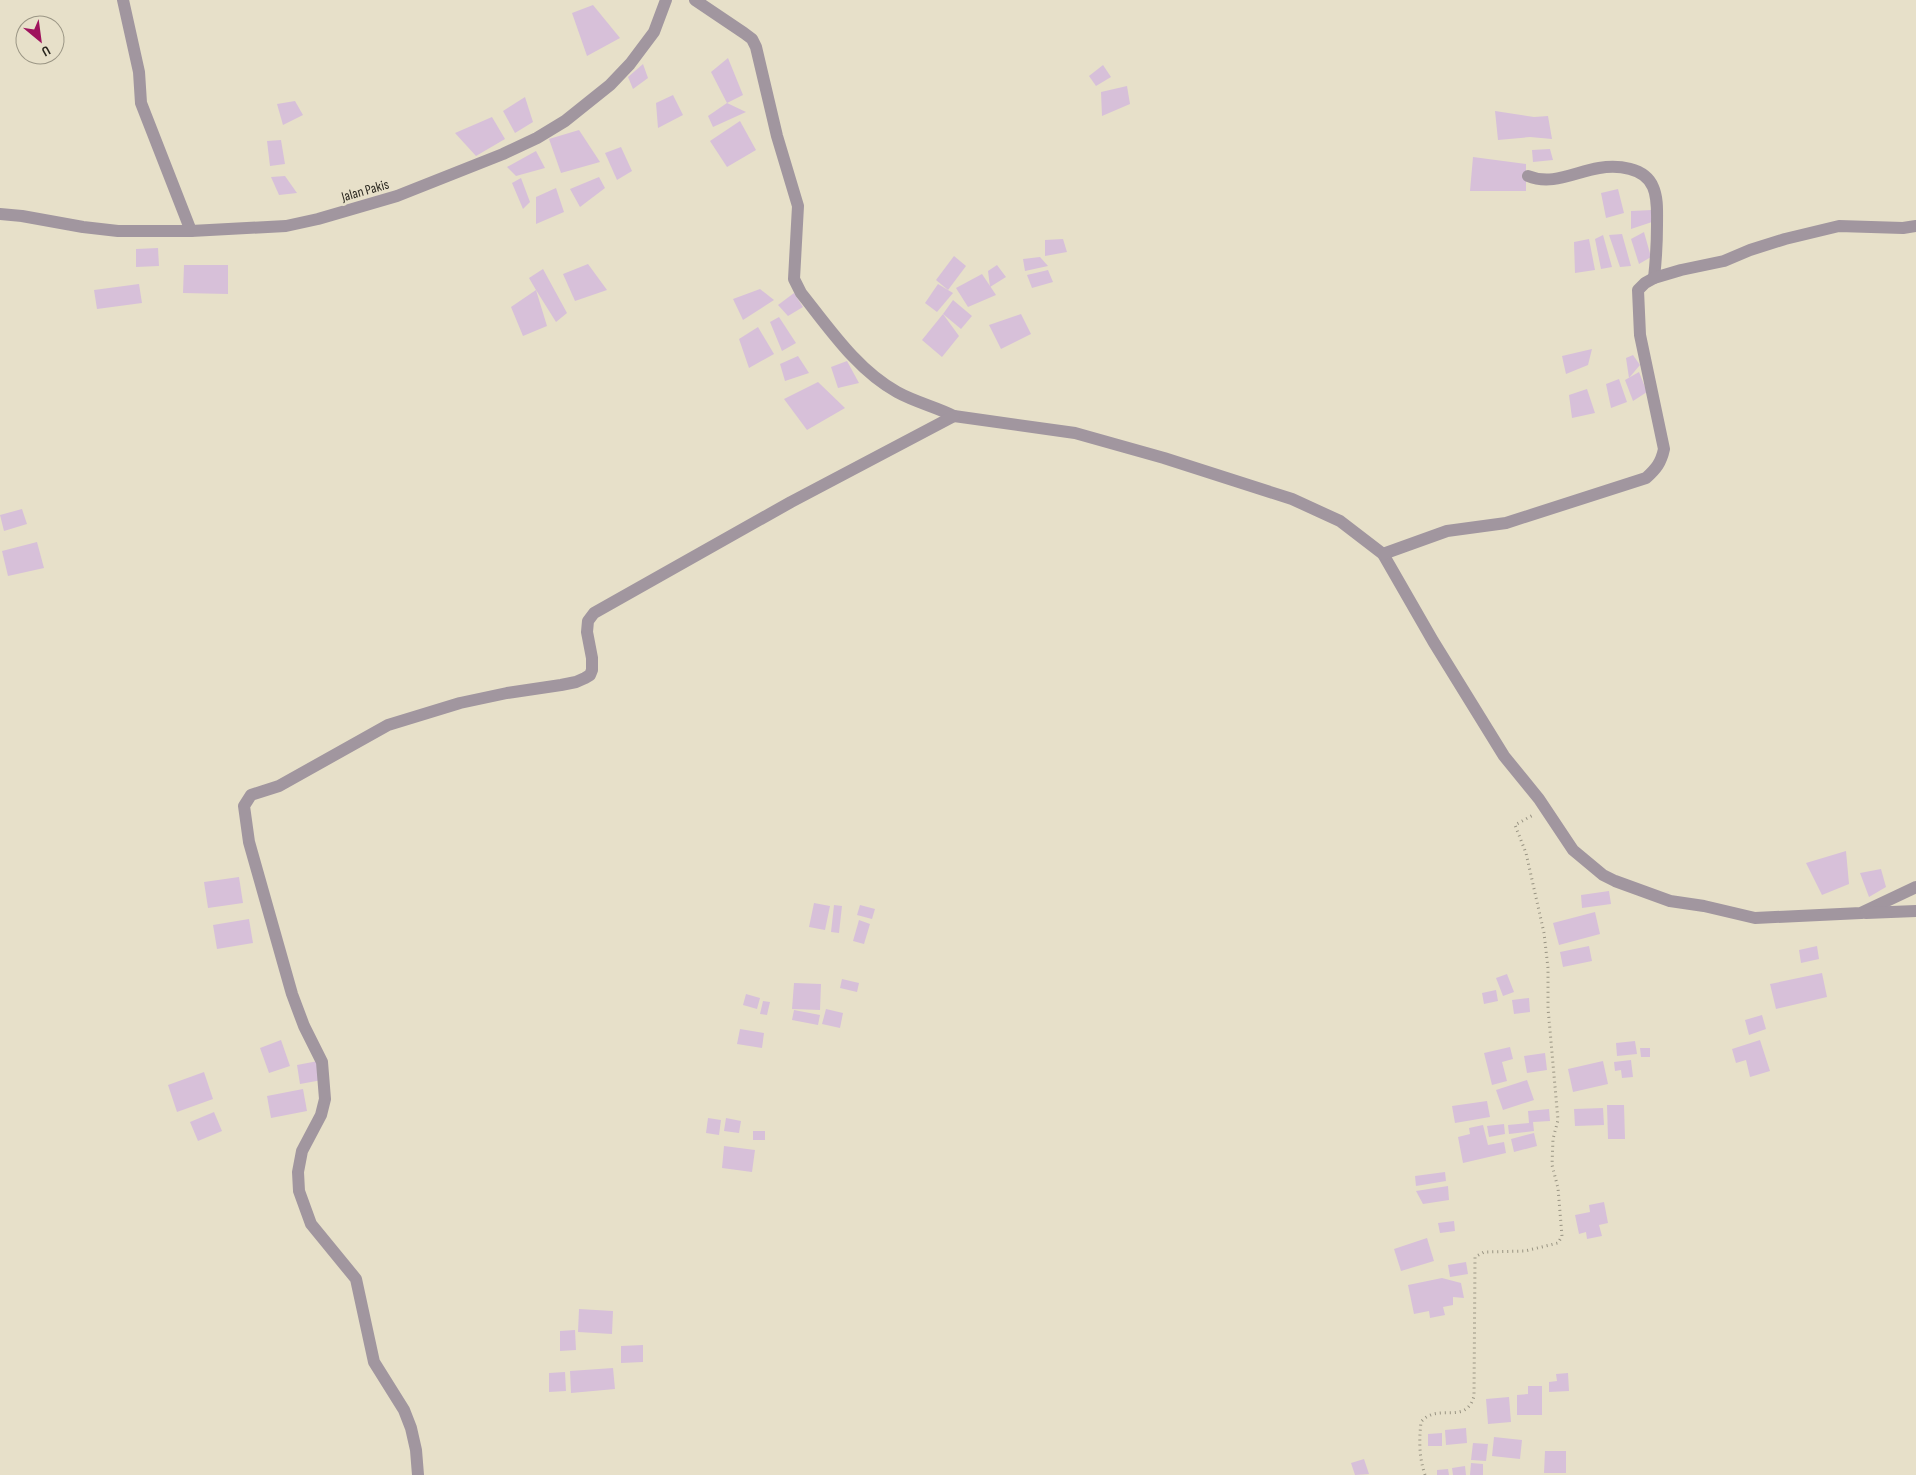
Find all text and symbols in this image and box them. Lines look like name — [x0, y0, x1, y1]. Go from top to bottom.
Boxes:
north arrow — [15, 15, 65, 65]
text: U — [39, 42, 53, 60]
street label: Jalan Pakis — [338, 176, 391, 206]

